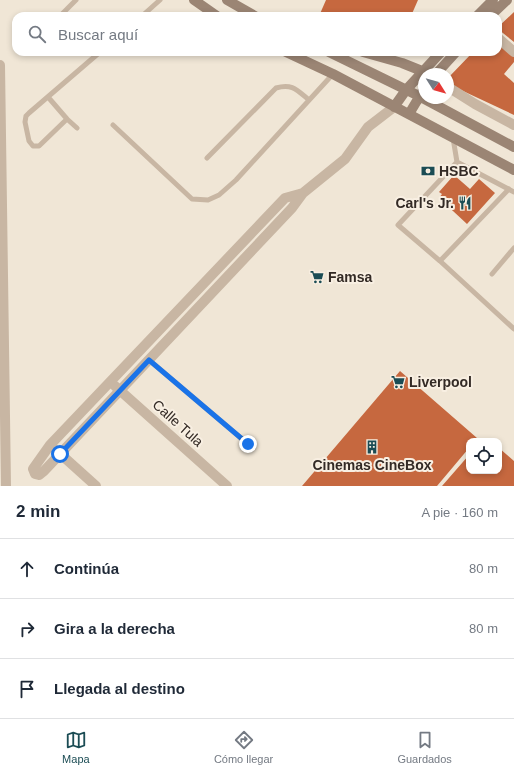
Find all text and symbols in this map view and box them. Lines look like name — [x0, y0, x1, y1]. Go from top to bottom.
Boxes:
search box — [12, 12, 502, 56]
icon: search — [26, 23, 48, 45]
text: Buscar aquí — [58, 26, 138, 43]
north arrow — [418, 68, 454, 104]
bank icon: HSBC — [420, 163, 436, 179]
place label: HSBC — [439, 163, 479, 179]
place label: Carl's Jr. — [395, 195, 454, 211]
restaurant icon: Carl's Jr. — [457, 195, 473, 211]
supermarket icon: Famsa — [309, 269, 325, 285]
place label: Famsa — [328, 269, 373, 285]
supermarket icon: Liverpool — [390, 374, 406, 390]
place label: Liverpool — [409, 374, 472, 390]
street label: Calle Tula — [150, 396, 207, 450]
route end — [239, 435, 257, 453]
map controls — [466, 438, 502, 474]
button: locate — [466, 438, 502, 474]
building icon: Cinemas CineBox — [364, 439, 380, 455]
route start — [51, 445, 69, 463]
place label: Cinemas CineBox — [312, 457, 432, 473]
text: 2 min — [16, 502, 60, 521]
text: A pie · 160 m — [421, 505, 498, 520]
icon: ahead — [16, 558, 38, 580]
text: Continúa — [54, 560, 119, 577]
text: 80 m — [469, 561, 498, 576]
icon: right — [16, 618, 38, 640]
text: Gira a la derecha — [54, 620, 175, 637]
text: 80 m — [469, 621, 498, 636]
icon: arrive — [16, 678, 38, 700]
text: Llegada al destino — [54, 680, 185, 697]
tab: Mapa — [62, 729, 90, 765]
tab: Cómo llegar — [214, 729, 273, 765]
tab: Guardados — [397, 729, 452, 765]

